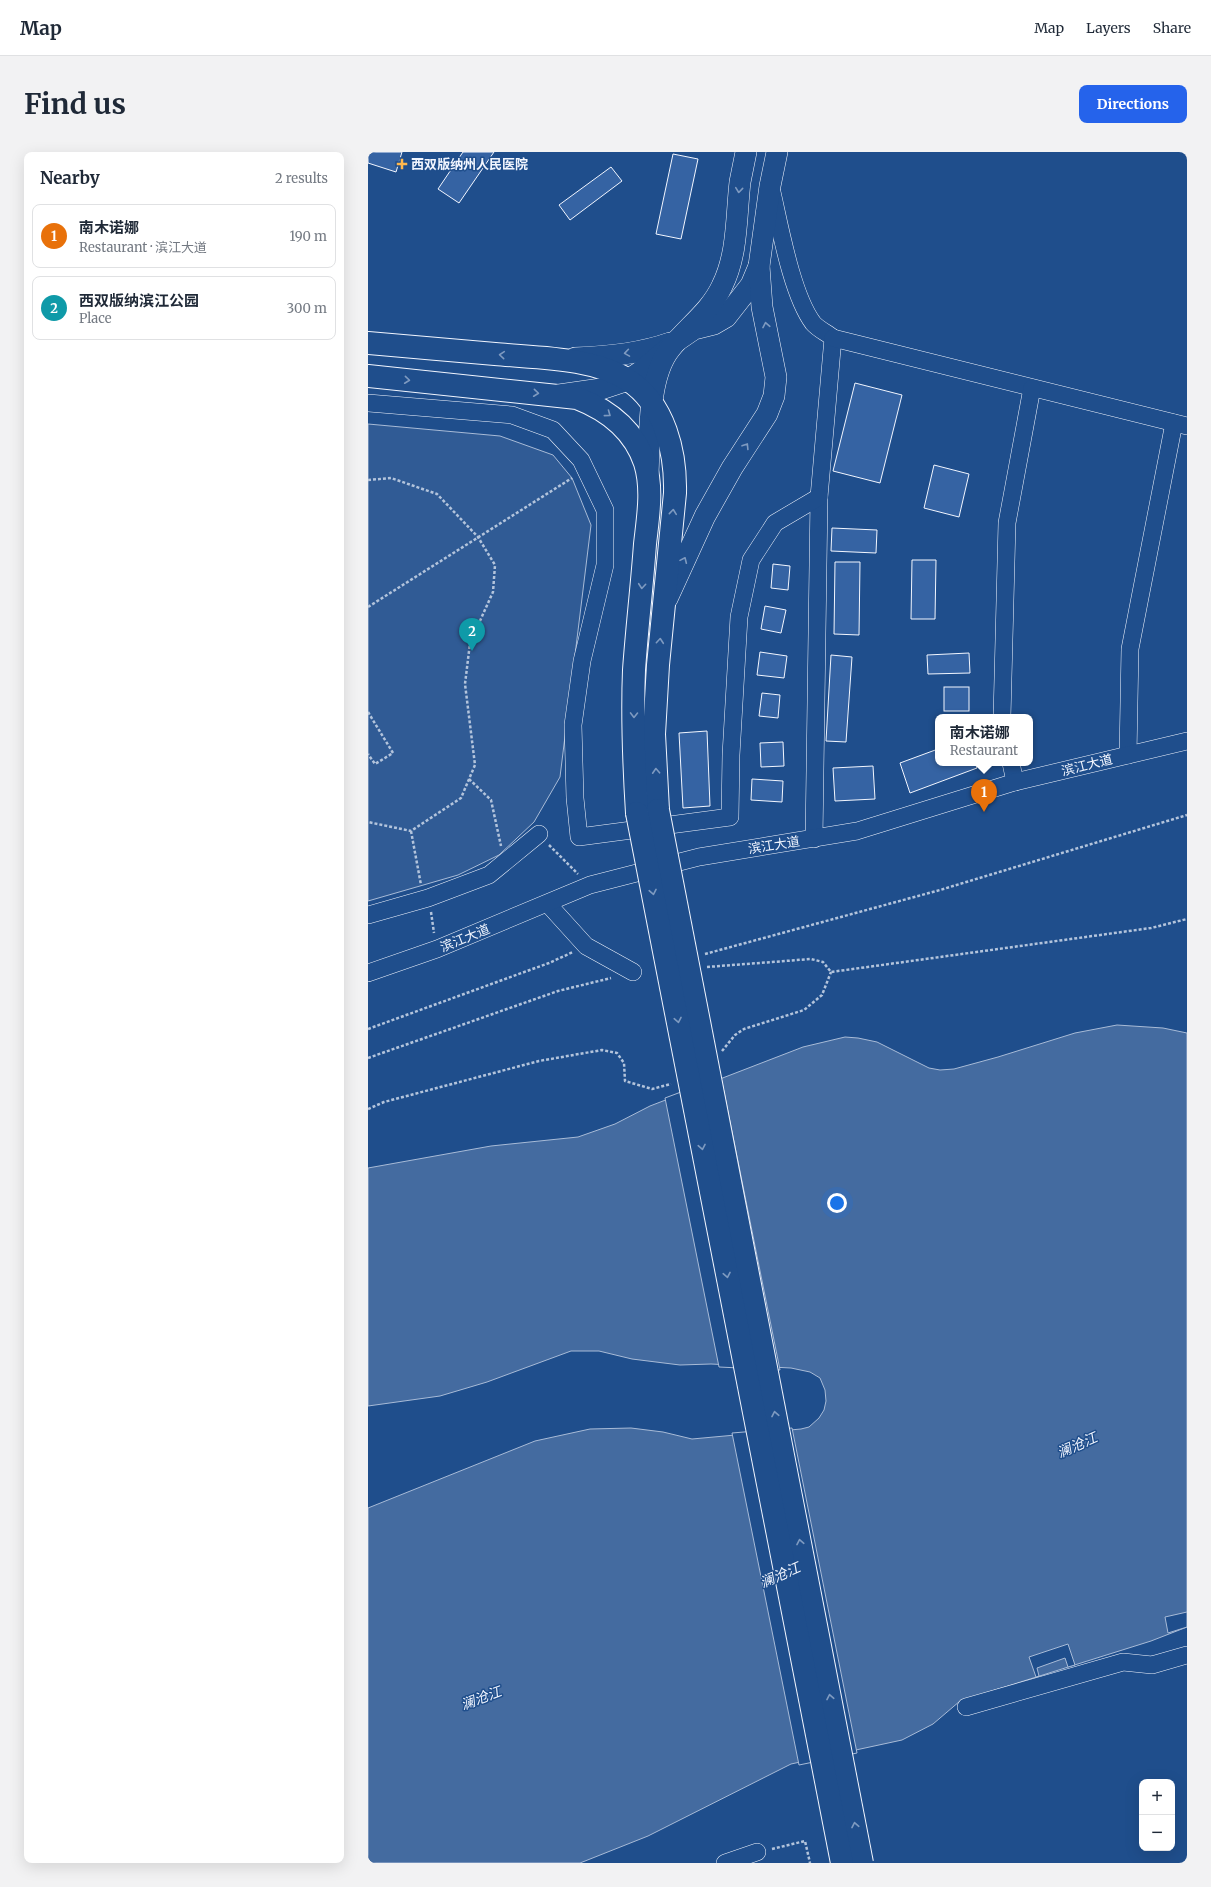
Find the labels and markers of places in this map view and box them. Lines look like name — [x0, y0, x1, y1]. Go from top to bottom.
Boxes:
place label: 西双版纳州人民医院 — [411, 156, 528, 173]
marker: 西双版纳州人民医院 — [396, 158, 408, 170]
pin: 2 — [459, 618, 485, 651]
pin: 1 — [971, 779, 997, 812]

